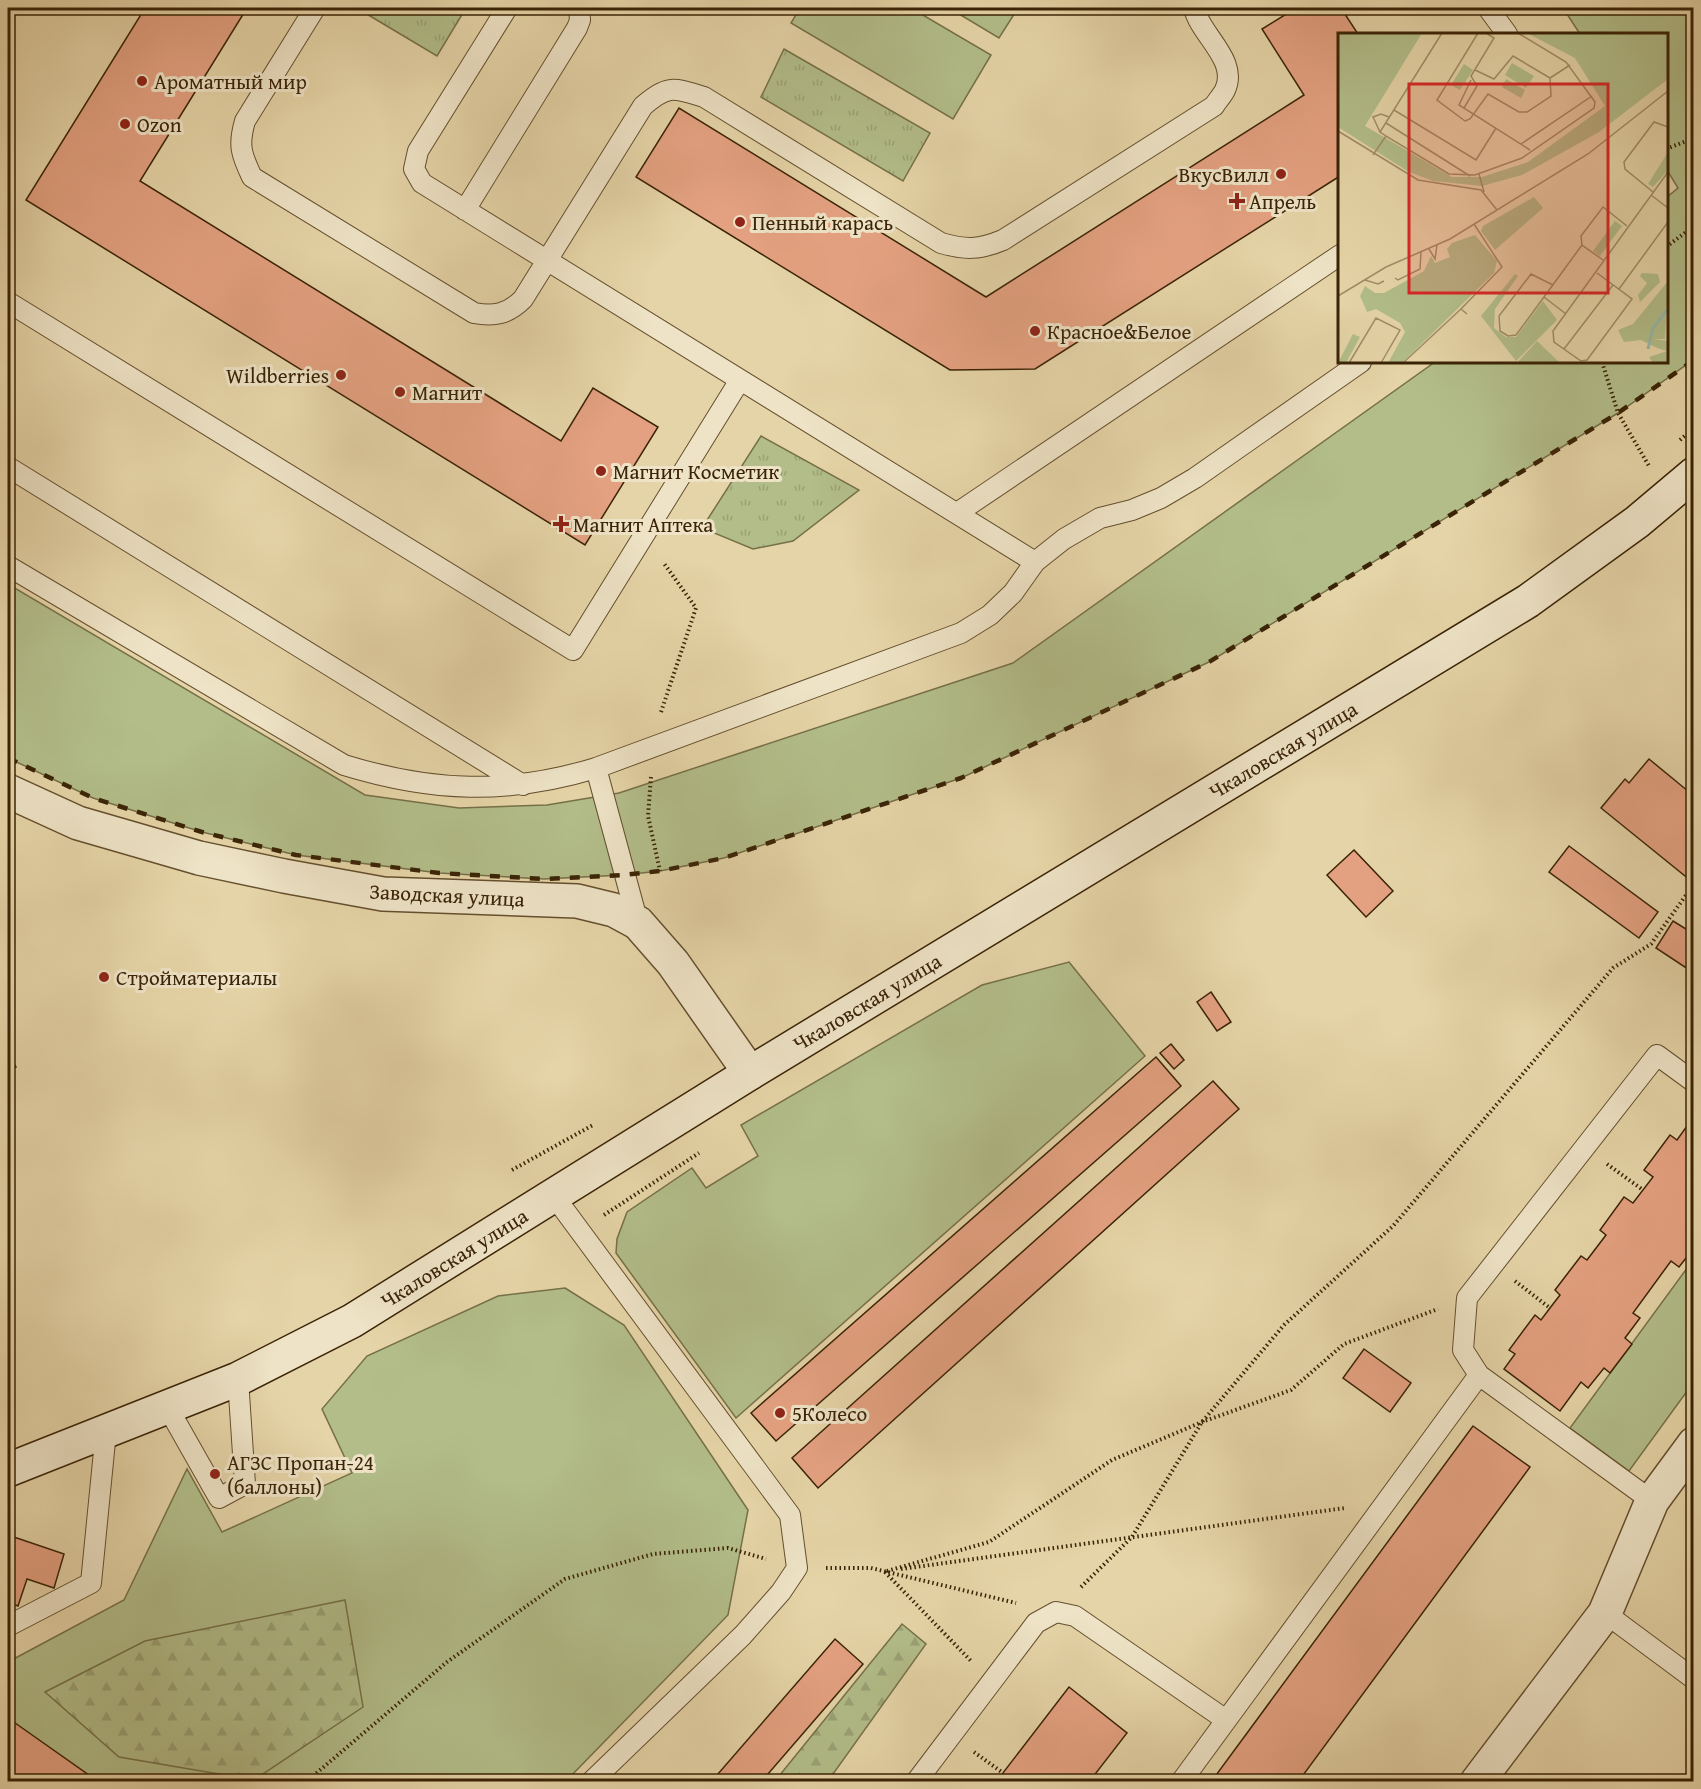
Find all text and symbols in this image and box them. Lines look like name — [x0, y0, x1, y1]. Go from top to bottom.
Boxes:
inset map — [1338, 33, 1668, 363]
place label: Ароматный мир — [154, 66, 307, 97]
marker: Ароматный мир — [135, 74, 149, 88]
place label: Ozon — [137, 109, 182, 140]
marker: Ozon — [118, 117, 132, 131]
place label: ВкусВилл — [1179, 159, 1269, 190]
marker: ВкусВилл — [1274, 167, 1288, 181]
place label: Апрель — [1249, 186, 1316, 217]
marker: Апрель — [1230, 194, 1244, 208]
place label: Пенный карась — [752, 207, 893, 238]
marker: Пенный карась — [733, 215, 747, 229]
place label: Красное&Белое — [1047, 316, 1192, 347]
marker: Красное&Белое — [1028, 324, 1042, 338]
place label: Wildberries — [226, 360, 329, 391]
marker: Wildberries — [334, 368, 348, 382]
place label: Магнит — [412, 377, 482, 408]
marker: Магнит — [393, 385, 407, 399]
place label: Магнит Косметик — [613, 456, 779, 487]
marker: Магнит Косметик — [594, 464, 608, 478]
place label: Магнит Аптека — [573, 509, 713, 540]
marker: Магнит Аптека — [554, 517, 568, 531]
street label: Чкаловская улица — [1203, 693, 1363, 807]
street label: Заводская улица — [369, 875, 525, 915]
street label: Чкаловская улица — [787, 945, 947, 1059]
place label: Стройматериалы — [116, 962, 277, 993]
marker: Стройматериалы — [97, 970, 111, 984]
street label: Чкаловская улица — [374, 1200, 534, 1316]
place label: 5Колесо — [792, 1398, 867, 1429]
marker: 5Колесо — [773, 1406, 787, 1420]
place label: АГЗС Пропан-24 (баллоны) — [227, 1447, 374, 1502]
marker: АГЗС Пропан-24 (баллоны) — [208, 1467, 222, 1481]

